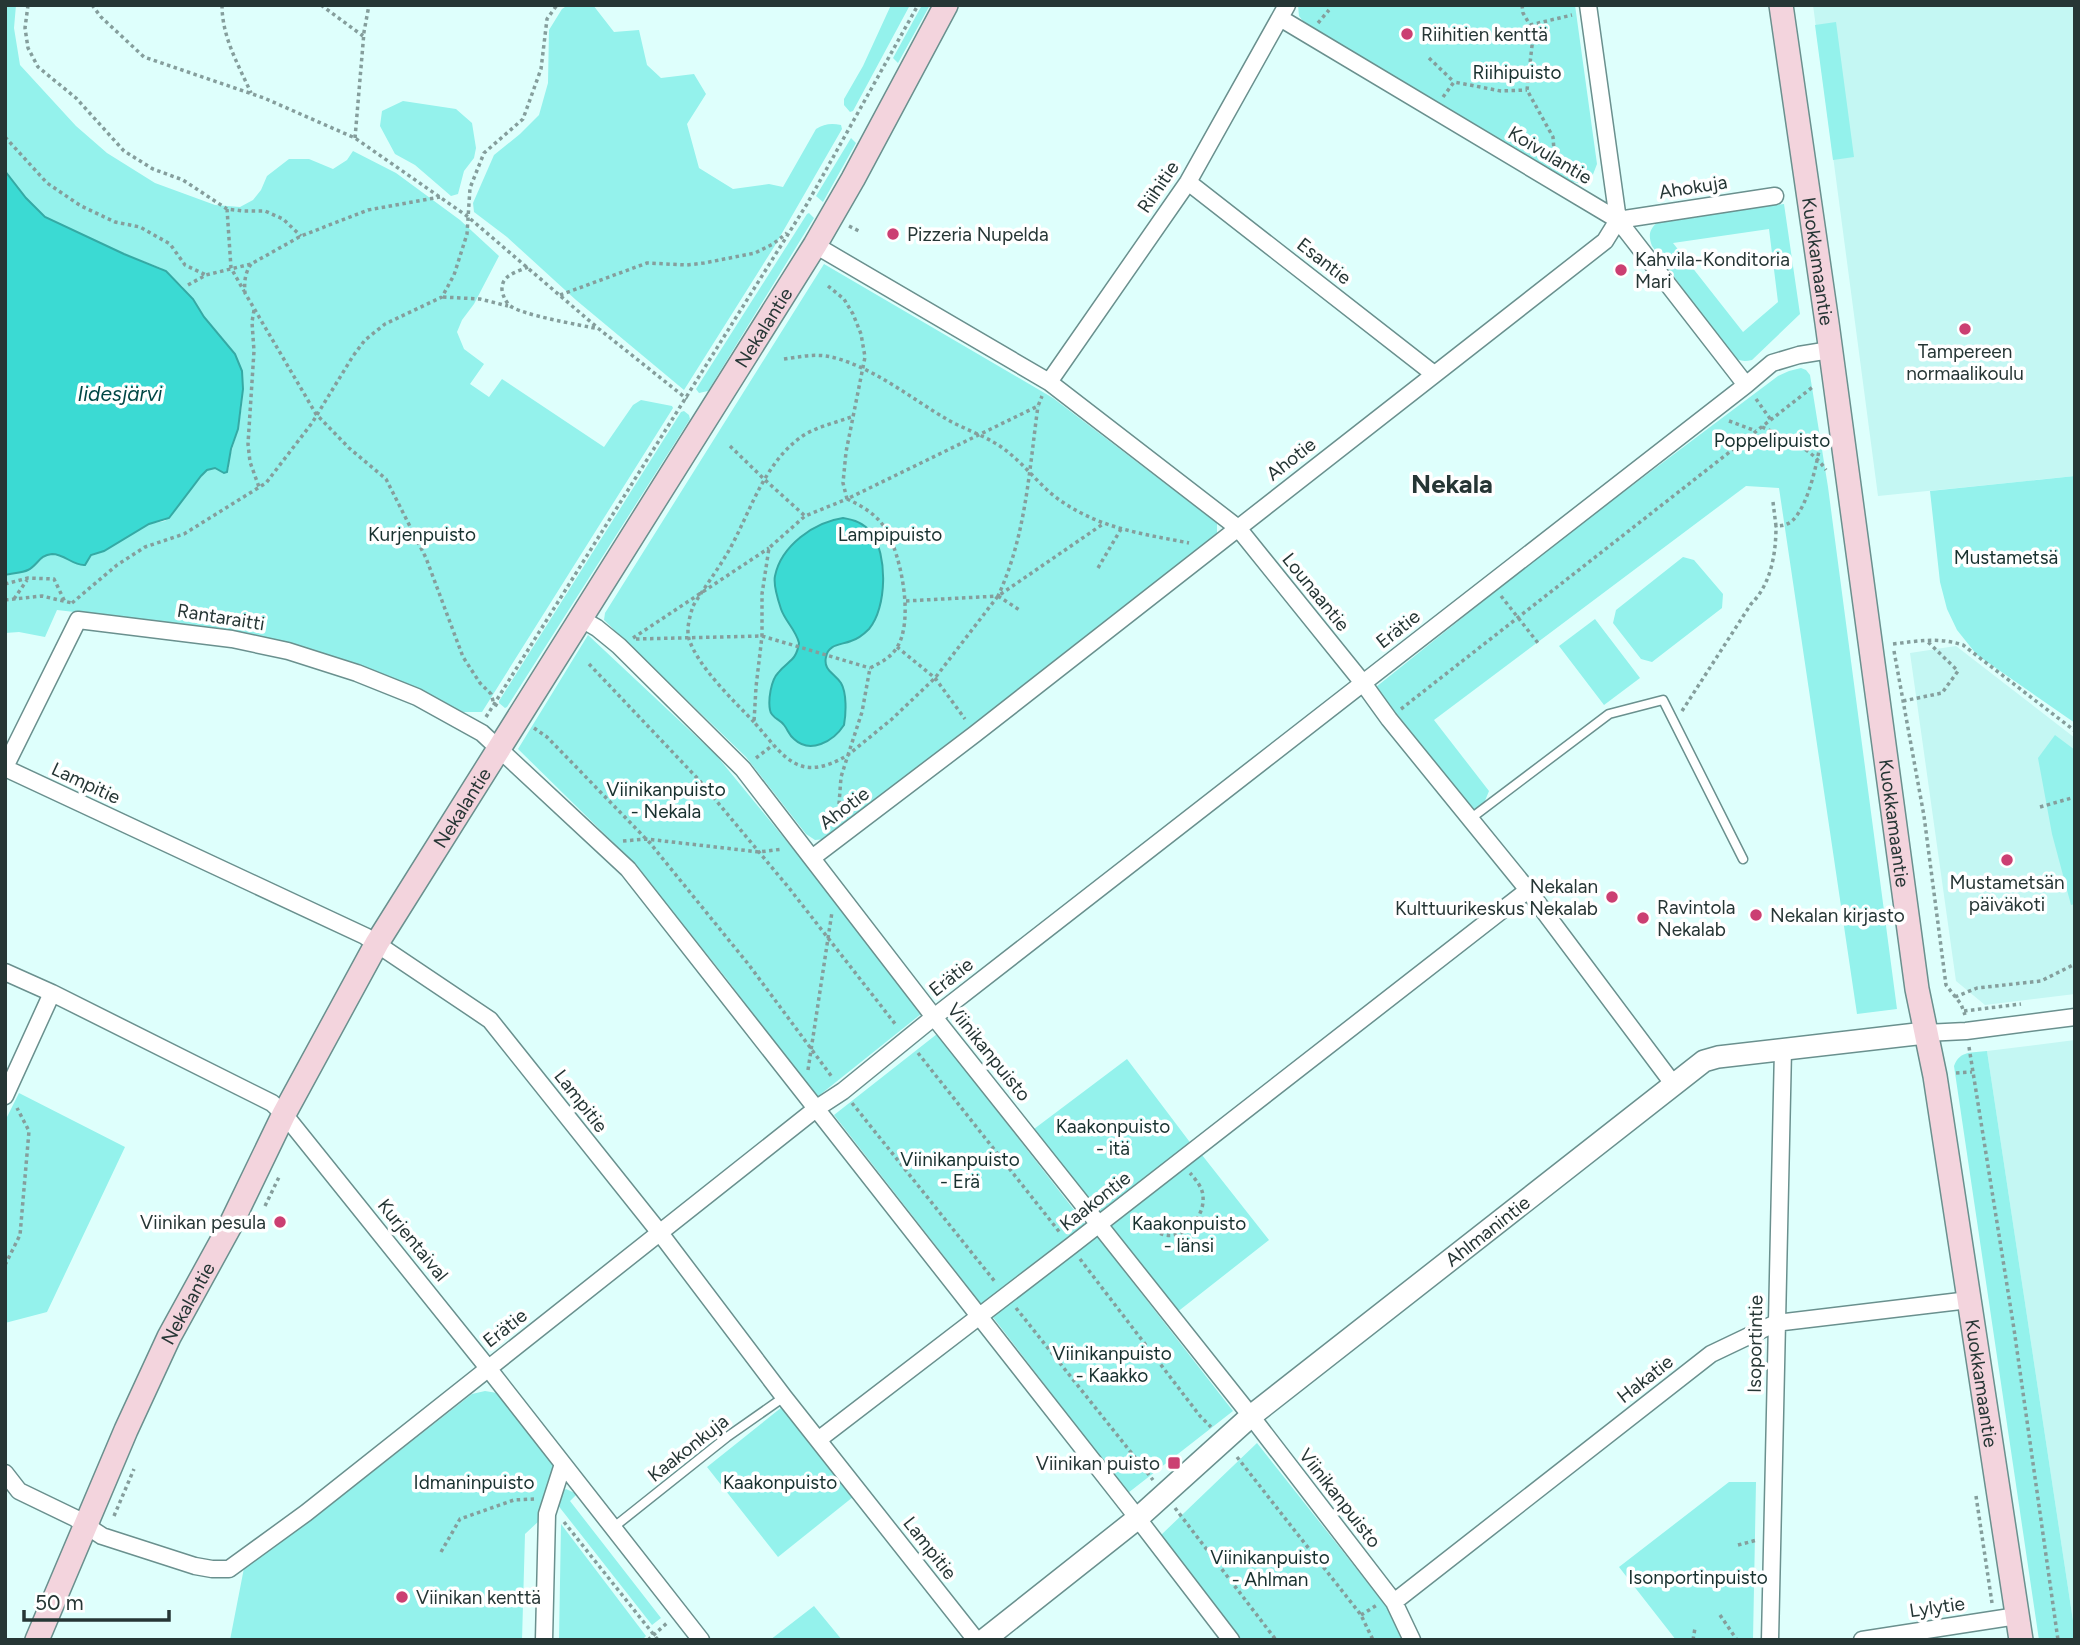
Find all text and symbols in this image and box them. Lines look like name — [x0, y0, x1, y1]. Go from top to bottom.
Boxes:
place label: Riihitien kenttä — [1421, 23, 1548, 46]
marker: Riihitien kenttä — [1399, 26, 1415, 42]
park label: Riihipuisto — [1473, 61, 1561, 84]
street label: Koivulantie — [1504, 121, 1596, 189]
street label: Riihitie — [1132, 157, 1184, 217]
street label: Ahokuja — [1657, 170, 1729, 204]
street label: Kuokkamaantie — [1797, 196, 1839, 327]
place label: Pizzeria Nupelda — [907, 223, 1049, 246]
marker: Pizzeria Nupelda — [885, 226, 901, 242]
street label: Esantie — [1292, 233, 1356, 289]
place label: Kahvila-Konditoria Mari — [1635, 248, 1790, 293]
marker: Kahvila-Konditoria Mari — [1613, 262, 1629, 278]
street label: Nekalantie — [730, 283, 797, 372]
marker: Tampereen normaalikoulu — [1957, 321, 1973, 337]
place label: Tampereen normaalikoulu — [1906, 340, 2024, 385]
water label: Iidesjärvi — [78, 381, 163, 406]
park label: Poppelipuisto — [1714, 429, 1830, 452]
street label: Ahotie — [1262, 433, 1320, 485]
district label: Nekala — [1411, 468, 1493, 500]
park label: Kurjenpuisto — [368, 523, 476, 546]
park label: Lampipuisto — [838, 523, 942, 546]
park label: Mustametsä — [1954, 546, 2058, 569]
street label: Lounaantie — [1277, 548, 1355, 636]
street label: Rantaraitti — [176, 599, 266, 635]
street label: Erätie — [1371, 605, 1425, 653]
street label: Lampitie — [48, 757, 124, 809]
street label: Kuokkamaantie — [1875, 758, 1915, 889]
street label: Nekalantie — [428, 763, 496, 852]
park label: Viinikanpuisto - Nekala — [606, 778, 726, 823]
street label: Ahotie — [815, 782, 873, 834]
marker: Mustametsän päiväkoti — [1999, 852, 2015, 868]
place label: Mustametsän päiväkoti — [1949, 871, 2065, 916]
place label: Nekalan Kulttuurikeskus Nekalab — [1395, 875, 1598, 920]
marker: Nekalan Kulttuurikeskus Nekalab — [1604, 889, 1620, 905]
place label: Ravintola Nekalab — [1657, 896, 1735, 941]
place label: Nekalan kirjasto — [1770, 904, 1905, 927]
marker: Nekalan kirjasto — [1748, 907, 1764, 923]
marker: Ravintola Nekalab — [1635, 910, 1651, 926]
street label: Erätie — [924, 953, 978, 1001]
street label: Viinikanpuisto — [942, 998, 1036, 1106]
street label: Lampitie — [549, 1065, 613, 1137]
park label: Kaakonpuisto - itä — [1056, 1115, 1170, 1160]
park label: Viinikanpuisto - Erä — [900, 1148, 1020, 1193]
street label: Kaakontie — [1055, 1166, 1135, 1236]
street label: Ahlmanintie — [1440, 1191, 1534, 1271]
street label: Kurjentaival — [373, 1194, 453, 1286]
place label: Viinikan pesula — [140, 1211, 266, 1234]
park label: Kaakonpuisto - länsi — [1132, 1212, 1246, 1257]
marker: Viinikan pesula — [272, 1214, 288, 1230]
street label: Nekalantie — [156, 1258, 219, 1348]
street label: Isoportintie — [1743, 1295, 1767, 1393]
street label: Erätie — [478, 1304, 532, 1352]
street label: Kuokkamaantie — [1961, 1318, 2003, 1449]
park label: Viinikanpuisto - Kaakko — [1052, 1342, 1172, 1387]
street label: Hakatie — [1612, 1350, 1678, 1408]
street label: Kaakonkuja — [643, 1409, 733, 1487]
street label: Viinikanpuisto — [1294, 1444, 1386, 1552]
place label: Viinikan puisto — [1036, 1452, 1160, 1475]
marker: Viinikan puisto — [1166, 1455, 1182, 1471]
park label: Idmaninpuisto — [413, 1471, 535, 1494]
park label: Kaakonpuisto — [723, 1471, 837, 1494]
street label: Lampitie — [898, 1512, 962, 1584]
park label: Viinikanpuisto - Ahlman — [1210, 1546, 1330, 1591]
park label: Isonportinpuisto — [1628, 1566, 1768, 1589]
scale bar — [24, 1578, 170, 1622]
place label: Viinikan kenttä — [416, 1586, 541, 1609]
marker: Viinikan kenttä — [394, 1589, 410, 1605]
text: 50 m — [35, 1590, 84, 1615]
street label: Lylytie — [1908, 1592, 1966, 1622]

